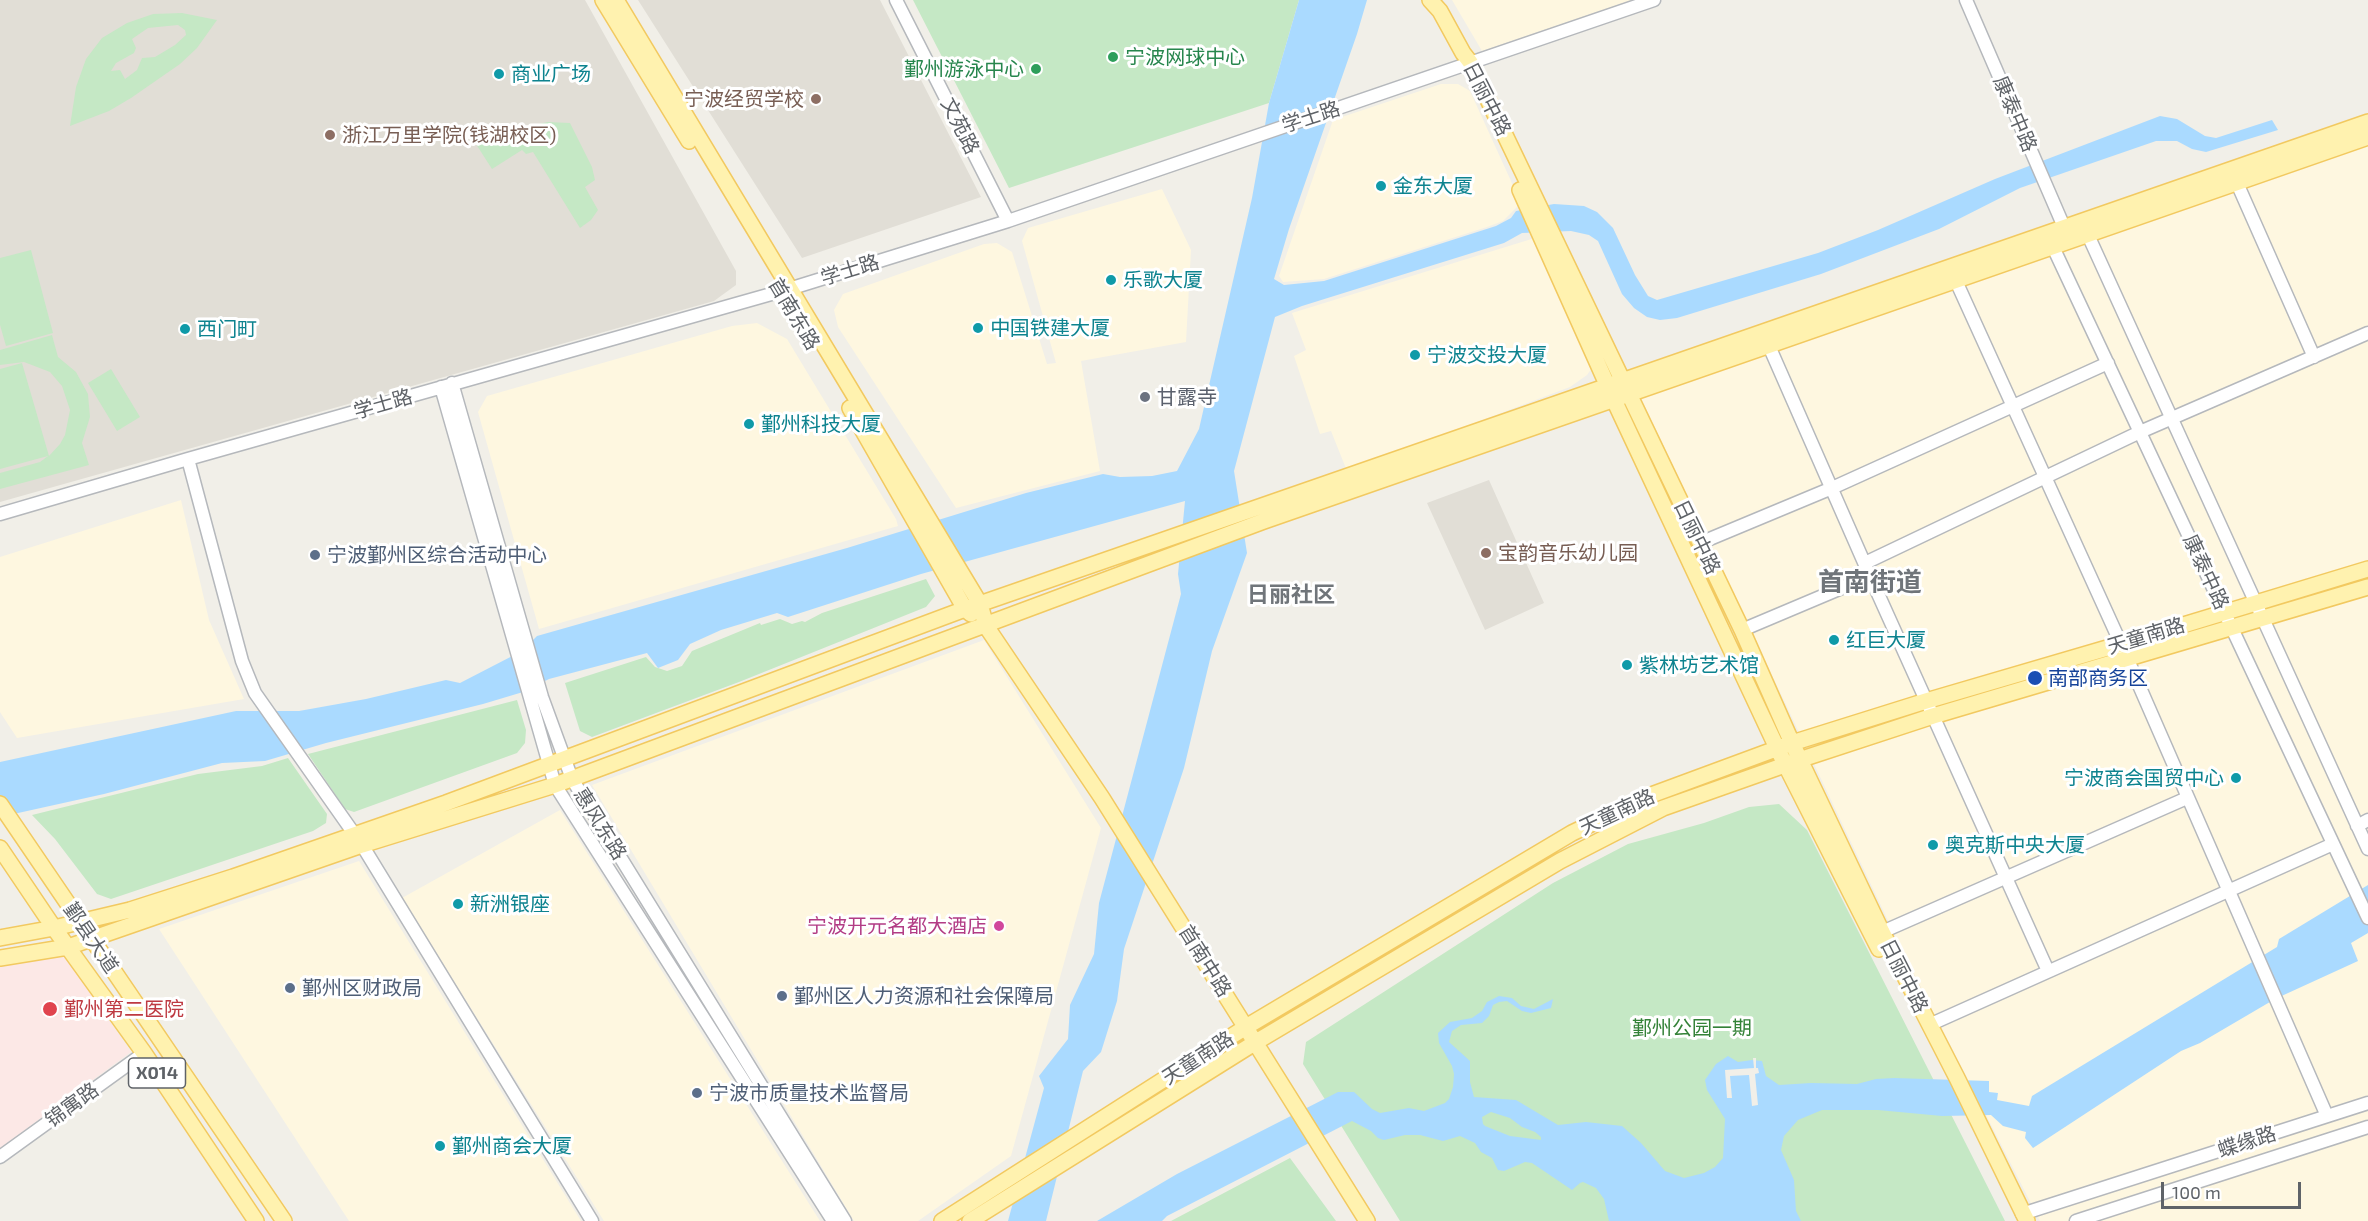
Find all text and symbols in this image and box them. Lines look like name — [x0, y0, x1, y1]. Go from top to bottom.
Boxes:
place label: 宁波网球中心 — [1125, 45, 1245, 69]
marker: 宁波网球中心 — [1106, 50, 1120, 64]
place label: 鄞州游泳中心 — [904, 57, 1024, 81]
street label: 日丽中路 — [1458, 58, 1516, 140]
place label: 商业广场 — [511, 62, 591, 86]
marker: 鄞州游泳中心 — [1029, 62, 1043, 76]
marker: 商业广场 — [492, 67, 506, 81]
street label: 康泰中路 — [1988, 72, 2042, 156]
place label: 宁波经贸学校 — [684, 87, 804, 111]
marker: 宁波经贸学校 — [809, 92, 823, 106]
street label: 文苑路 — [936, 94, 984, 158]
street label: 学士路 — [1279, 96, 1343, 138]
place label: 浙江万里学院(钱湖校区) — [342, 123, 556, 147]
marker: 浙江万里学院(钱湖校区) — [323, 128, 337, 142]
place label: 金东大厦 — [1393, 174, 1473, 198]
marker: 金东大厦 — [1374, 179, 1388, 193]
street label: 学士路 — [818, 250, 882, 290]
place label: 乐歌大厦 — [1123, 268, 1203, 292]
marker: 乐歌大厦 — [1104, 273, 1118, 287]
street label: 首南东路 — [763, 274, 825, 354]
place label: 中国铁建大厦 — [990, 316, 1110, 340]
place label: 西门町 — [197, 317, 257, 341]
marker: 中国铁建大厦 — [971, 321, 985, 335]
marker: 西门町 — [178, 322, 192, 336]
place label: 宁波交投大厦 — [1427, 343, 1547, 367]
marker: 宁波交投大厦 — [1408, 348, 1422, 362]
street label: 学士路 — [351, 384, 415, 424]
place label: 甘露寺 — [1157, 385, 1217, 409]
marker: 甘露寺 — [1138, 390, 1152, 404]
place label: 鄞州科技大厦 — [761, 412, 881, 436]
marker: 鄞州科技大厦 — [742, 417, 756, 431]
street label: 日丽中路 — [1669, 496, 1725, 578]
street label: 康泰中路 — [2178, 531, 2234, 613]
place label: 宝韵音乐幼儿园 — [1498, 541, 1638, 565]
place label: 宁波鄞州区综合活动中心 — [327, 543, 547, 567]
marker: 宝韵音乐幼儿园 — [1479, 546, 1493, 560]
marker: 宁波鄞州区综合活动中心 — [308, 548, 322, 562]
district label: 首南街道 — [1818, 566, 1922, 598]
district label: 日丽社区 — [1247, 582, 1335, 608]
street label: 天童南路 — [2104, 613, 2188, 659]
place label: 红巨大厦 — [1846, 628, 1926, 652]
marker: 红巨大厦 — [1827, 633, 1841, 647]
place label: 紫林坊艺术馆 — [1639, 653, 1759, 677]
marker: 紫林坊艺术馆 — [1620, 658, 1634, 672]
place label: 南部商务区 — [2048, 666, 2148, 690]
marker: 南部商务区 — [2026, 669, 2044, 687]
place label: 宁波商会国贸中心 — [2064, 766, 2224, 790]
marker: 宁波商会国贸中心 — [2229, 771, 2243, 785]
street label: 惠风东路 — [569, 784, 631, 864]
street label: 天童南路 — [1576, 784, 1658, 840]
place label: 奥克斯中央大厦 — [1945, 833, 2085, 857]
marker: 奥克斯中央大厦 — [1926, 838, 1940, 852]
place label: 新洲银座 — [470, 892, 550, 916]
marker: 新洲银座 — [451, 897, 465, 911]
street label: 鄞县大道 — [59, 898, 123, 978]
place label: 宁波开元名都大酒店 — [807, 914, 987, 938]
marker: 宁波开元名都大酒店 — [992, 919, 1006, 933]
street label: 首南中路 — [1174, 921, 1236, 1001]
street label: 日丽中路 — [1875, 935, 1933, 1017]
place label: 鄞州区财政局 — [302, 976, 422, 1000]
marker: 鄞州区财政局 — [283, 981, 297, 995]
place label: 鄞州区人力资源和社会保障局 — [794, 984, 1054, 1008]
marker: 鄞州区人力资源和社会保障局 — [775, 989, 789, 1003]
place label: 鄞州第二医院 — [64, 997, 184, 1021]
marker: 鄞州第二医院 — [41, 1000, 59, 1018]
park label: 鄞州公园一期 — [1632, 1016, 1752, 1040]
street label: 天童南路 — [1158, 1026, 1238, 1090]
road number: X014 — [128, 1058, 186, 1088]
street label: 锦寓路 — [41, 1078, 103, 1132]
place label: 宁波市质量技术监督局 — [709, 1081, 909, 1105]
marker: 宁波市质量技术监督局 — [690, 1086, 704, 1100]
street label: 蝶缘路 — [2215, 1121, 2279, 1163]
place label: 鄞州商会大厦 — [452, 1134, 572, 1158]
marker: 鄞州商会大厦 — [433, 1139, 447, 1153]
scale bar — [2164, 1170, 2304, 1208]
text: 100 m — [2172, 1181, 2221, 1203]

